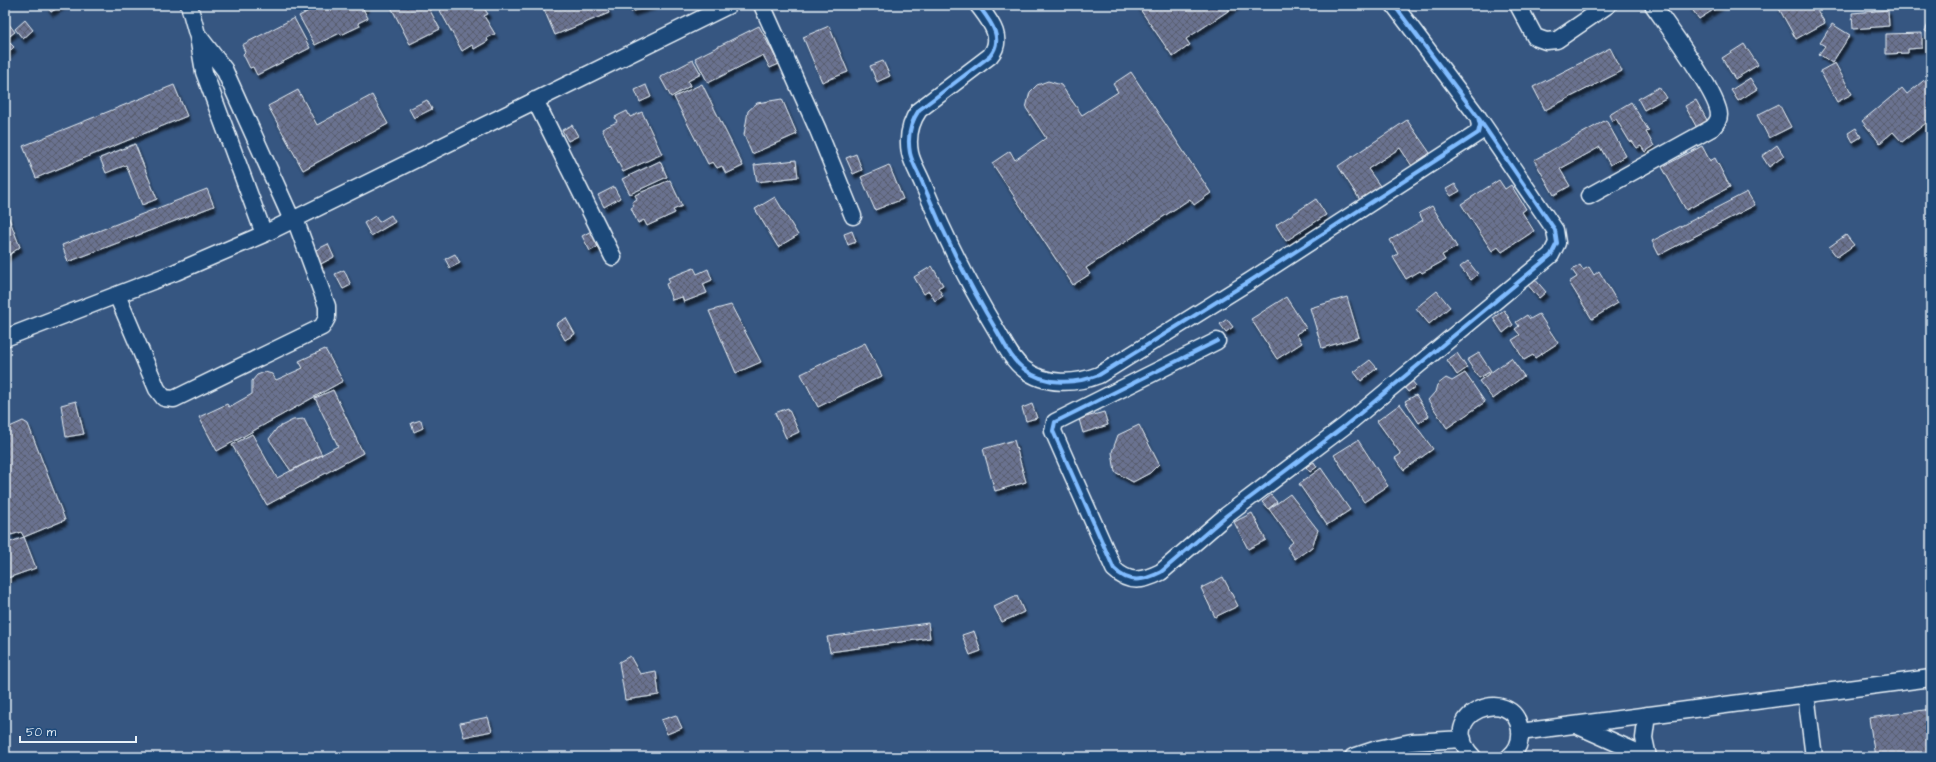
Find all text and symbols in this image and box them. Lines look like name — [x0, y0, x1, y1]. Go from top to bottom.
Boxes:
scale bar — [20, 718, 136, 744]
text: 50 m — [26, 724, 57, 741]

